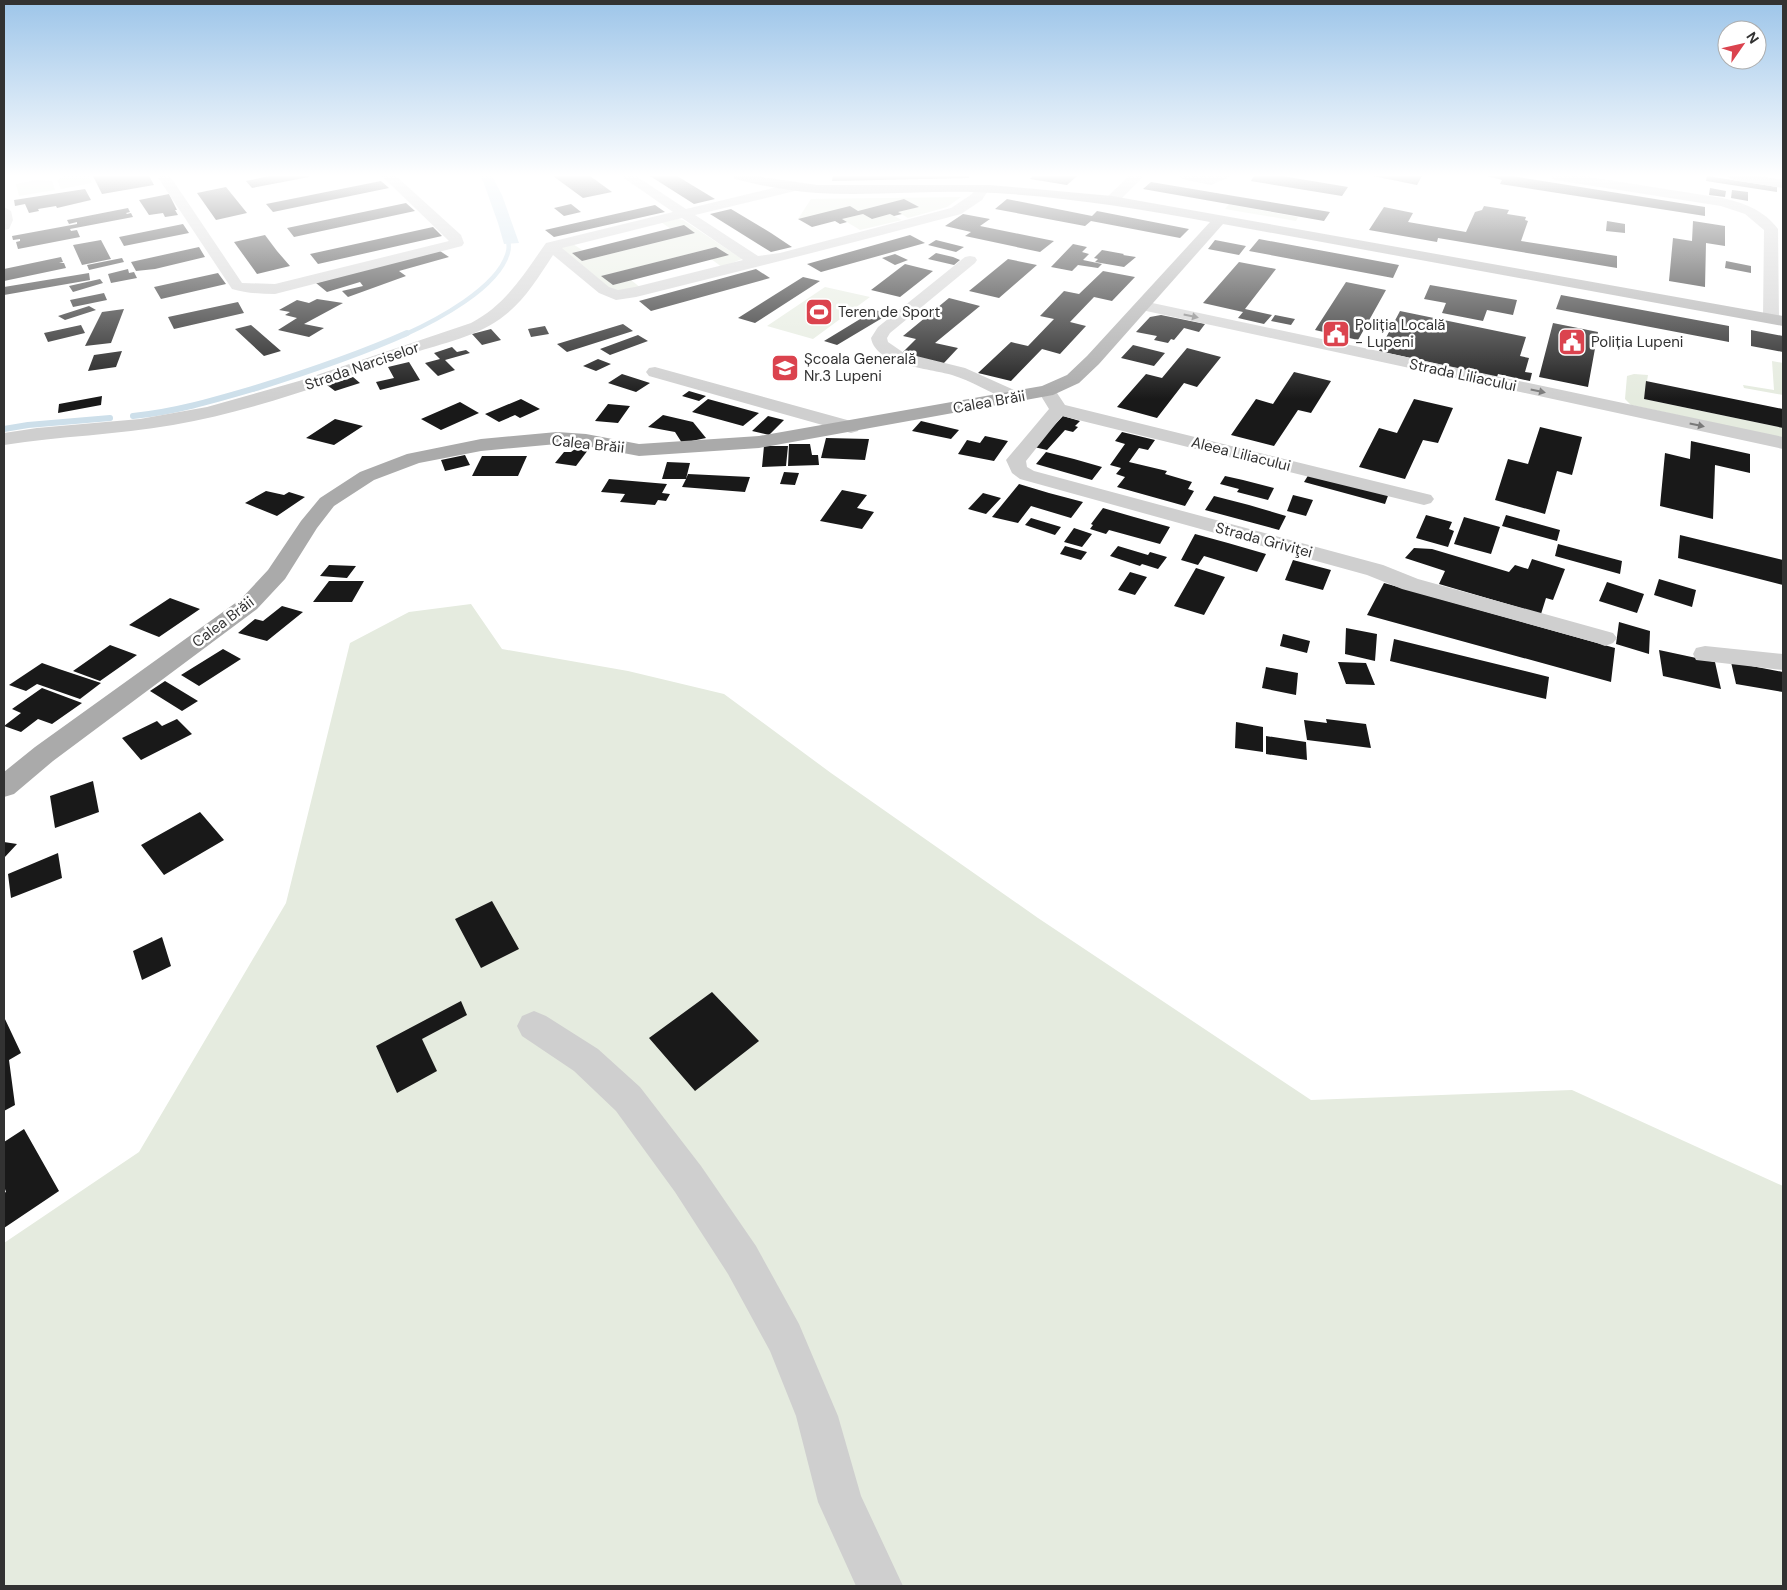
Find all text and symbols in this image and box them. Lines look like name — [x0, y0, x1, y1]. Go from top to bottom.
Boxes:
north arrow — [1717, 20, 1767, 70]
text: N — [1742, 28, 1763, 47]
sports icon: Teren de Sport — [804, 297, 834, 327]
place label: Teren de Sport — [838, 302, 940, 322]
one-way arrow — [1183, 312, 1198, 320]
place label: Poliția Locală - Lupeni — [1355, 315, 1445, 352]
public building icon: Poliția Locală - Lupeni — [1321, 319, 1351, 349]
public building icon: Poliția Lupeni — [1557, 327, 1587, 357]
place label: Poliția Lupeni — [1591, 332, 1683, 352]
street label: Strada Narciselor — [302, 337, 422, 395]
place label: Școala Generală Nr.3 Lupeni — [804, 349, 916, 386]
school or university icon: Școala Generală Nr.3 Lupeni — [770, 353, 800, 383]
street label: Strada Liliacului — [1408, 354, 1518, 396]
street label: Calea Brăii — [951, 386, 1027, 418]
one-way arrow — [1530, 387, 1545, 395]
one-way arrow — [1689, 421, 1704, 429]
street label: Calea Brăii — [551, 430, 625, 458]
street label: Aleea Liliacului — [1189, 432, 1293, 476]
street label: Strada Griviţei — [1213, 517, 1315, 563]
street label: Calea Brăii — [188, 592, 258, 652]

